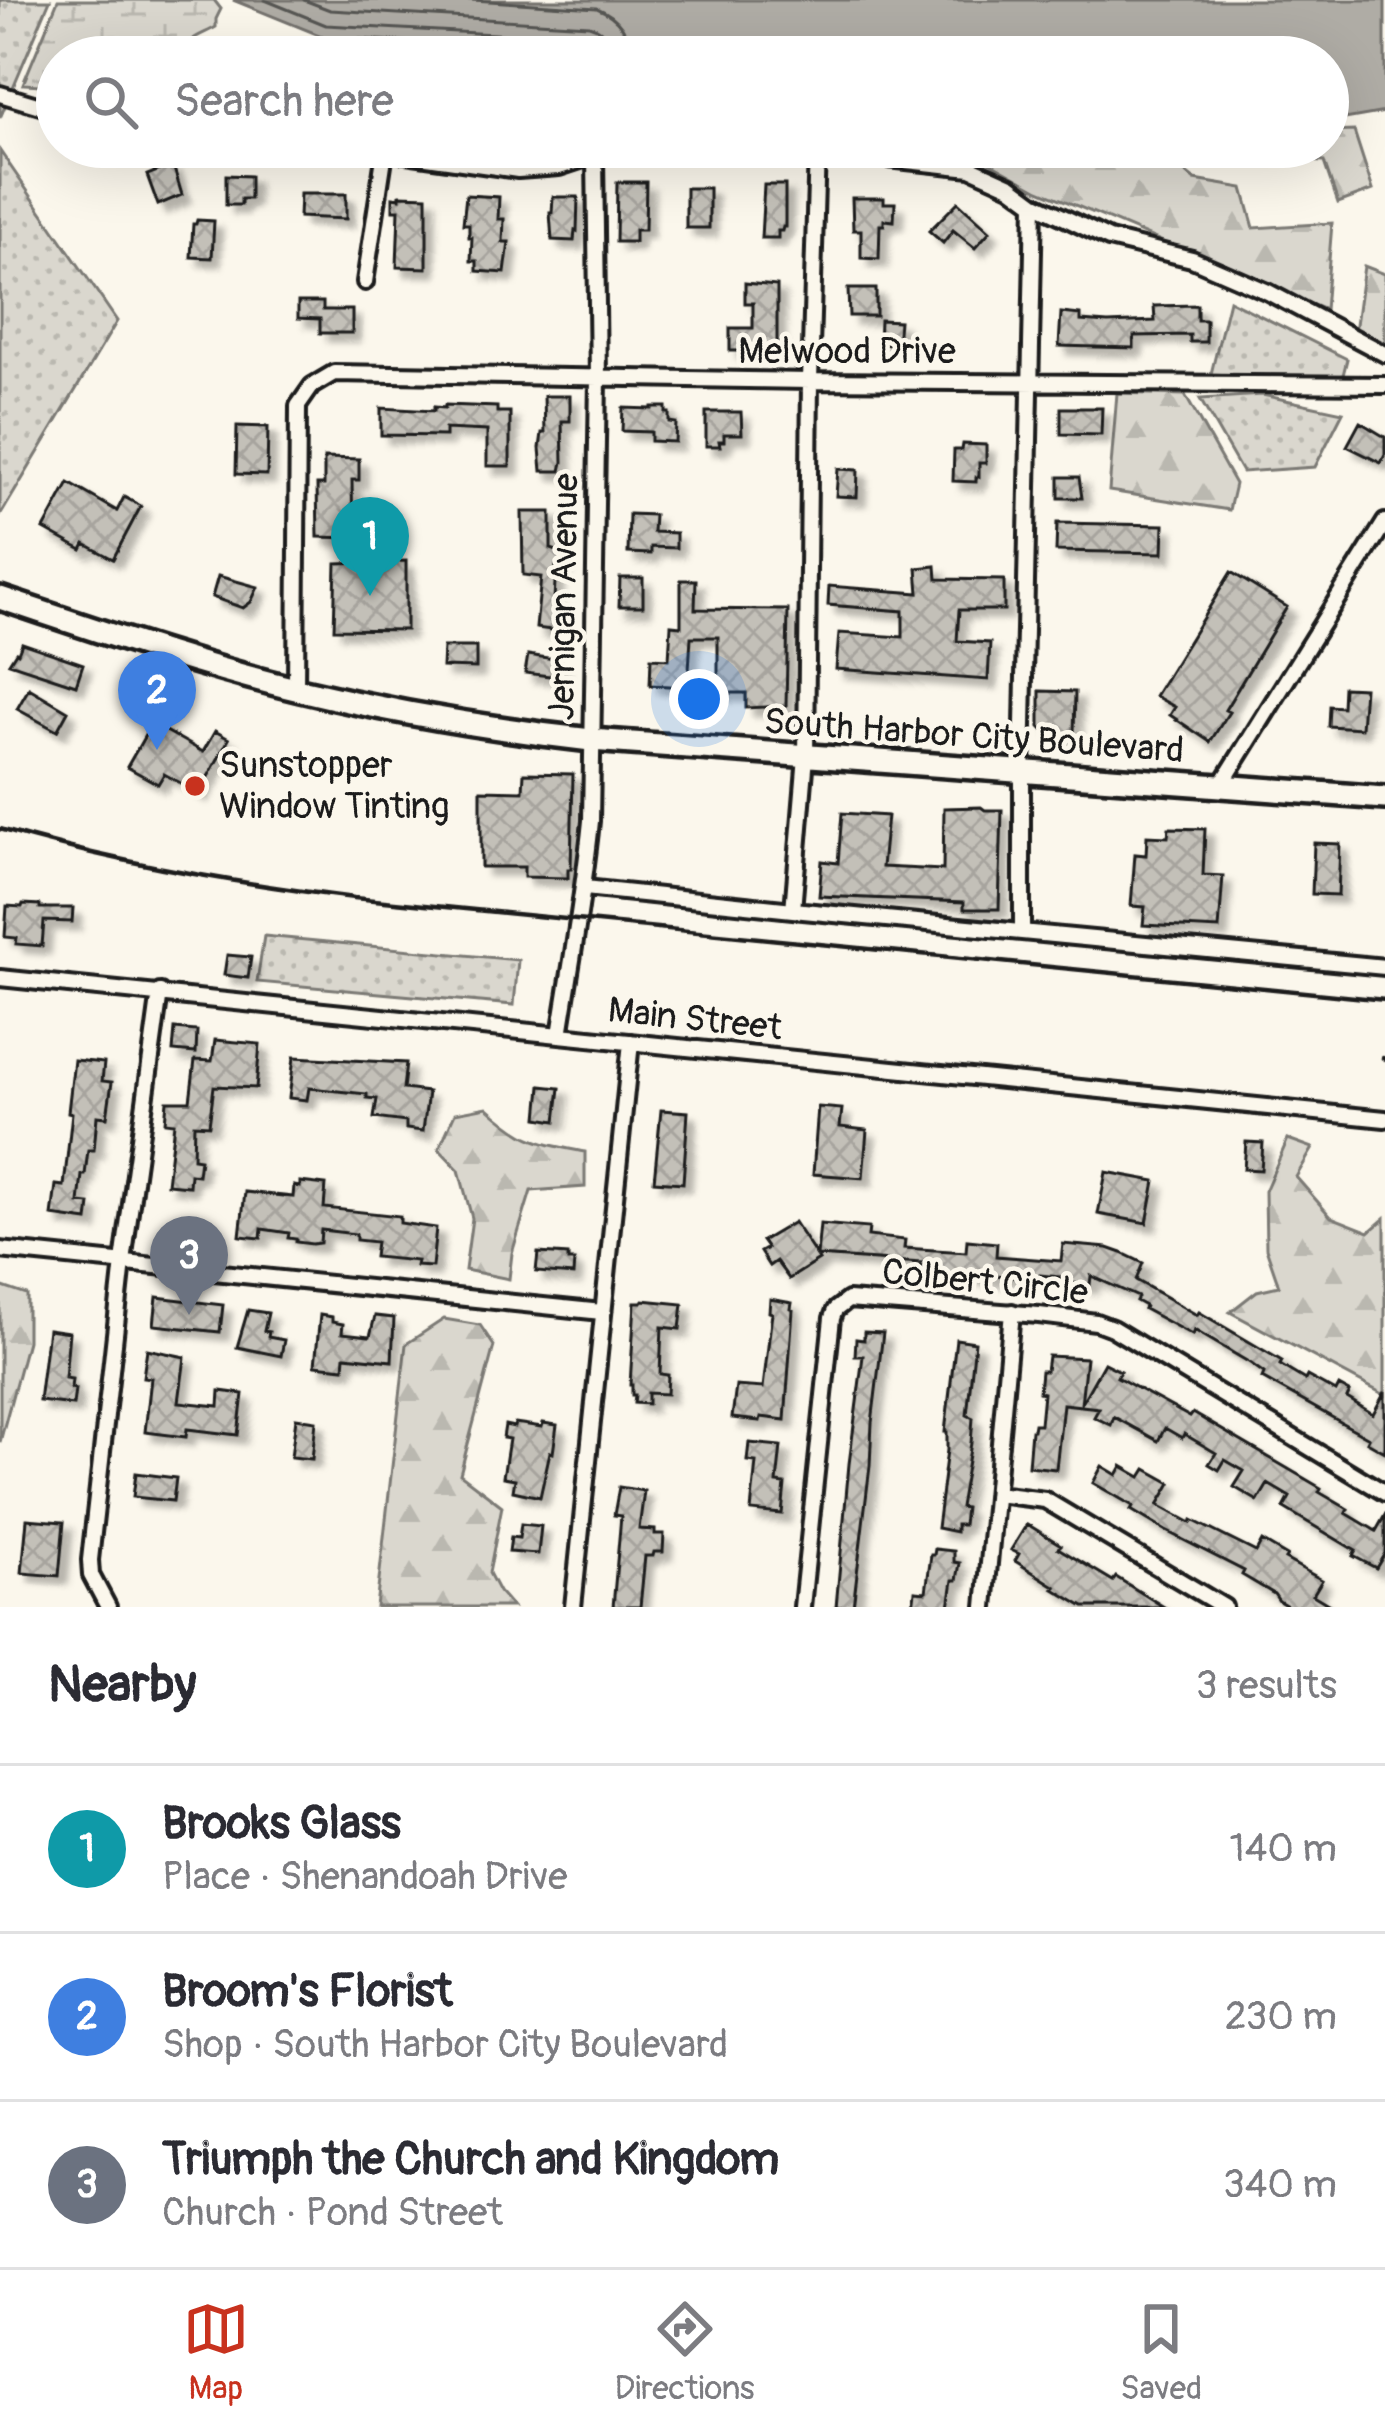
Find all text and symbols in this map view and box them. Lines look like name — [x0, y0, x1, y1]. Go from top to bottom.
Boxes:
search box — [36, 36, 1349, 168]
icon: search — [78, 69, 144, 135]
text: Search here — [174, 74, 394, 130]
street label: Melwood Drive — [738, 329, 956, 374]
street label: Jernigan Avenue — [539, 473, 589, 721]
pin: 1 — [331, 497, 409, 596]
pin: 2 — [118, 651, 196, 750]
your location — [669, 669, 729, 729]
street label: South Harbor City Boulevard — [763, 699, 1185, 773]
place label: Sunstopper Window Tinting — [219, 743, 449, 829]
marker: Sunstopper Window Tinting — [182, 773, 208, 799]
street label: Main Street — [606, 988, 785, 1051]
pin: 3 — [150, 1216, 228, 1315]
street label: Colbert Circle — [880, 1249, 1090, 1315]
text: Nearby — [48, 1653, 196, 1717]
text: 3 results — [1196, 1661, 1337, 1710]
text: Brooks Glass — [162, 1796, 401, 1852]
text: 1 — [79, 1824, 95, 1873]
text: 140 m — [1229, 1824, 1337, 1873]
text: Place · Shenandoah Drive — [162, 1852, 568, 1901]
text: Broom's Florist — [162, 1964, 453, 2020]
text: 2 — [76, 1992, 98, 2041]
text: 230 m — [1225, 1992, 1337, 2041]
text: Shop · South Harbor City Boulevard — [162, 2020, 728, 2069]
text: Triumph the Church and Kingdom — [162, 2132, 779, 2188]
text: 3 — [76, 2160, 98, 2209]
text: 340 m — [1223, 2160, 1337, 2209]
text: Church · Pond Street — [162, 2188, 503, 2237]
tab: Map — [183, 2296, 249, 2409]
tab: Directions — [615, 2296, 755, 2409]
tab: Saved — [1120, 2296, 1202, 2409]

